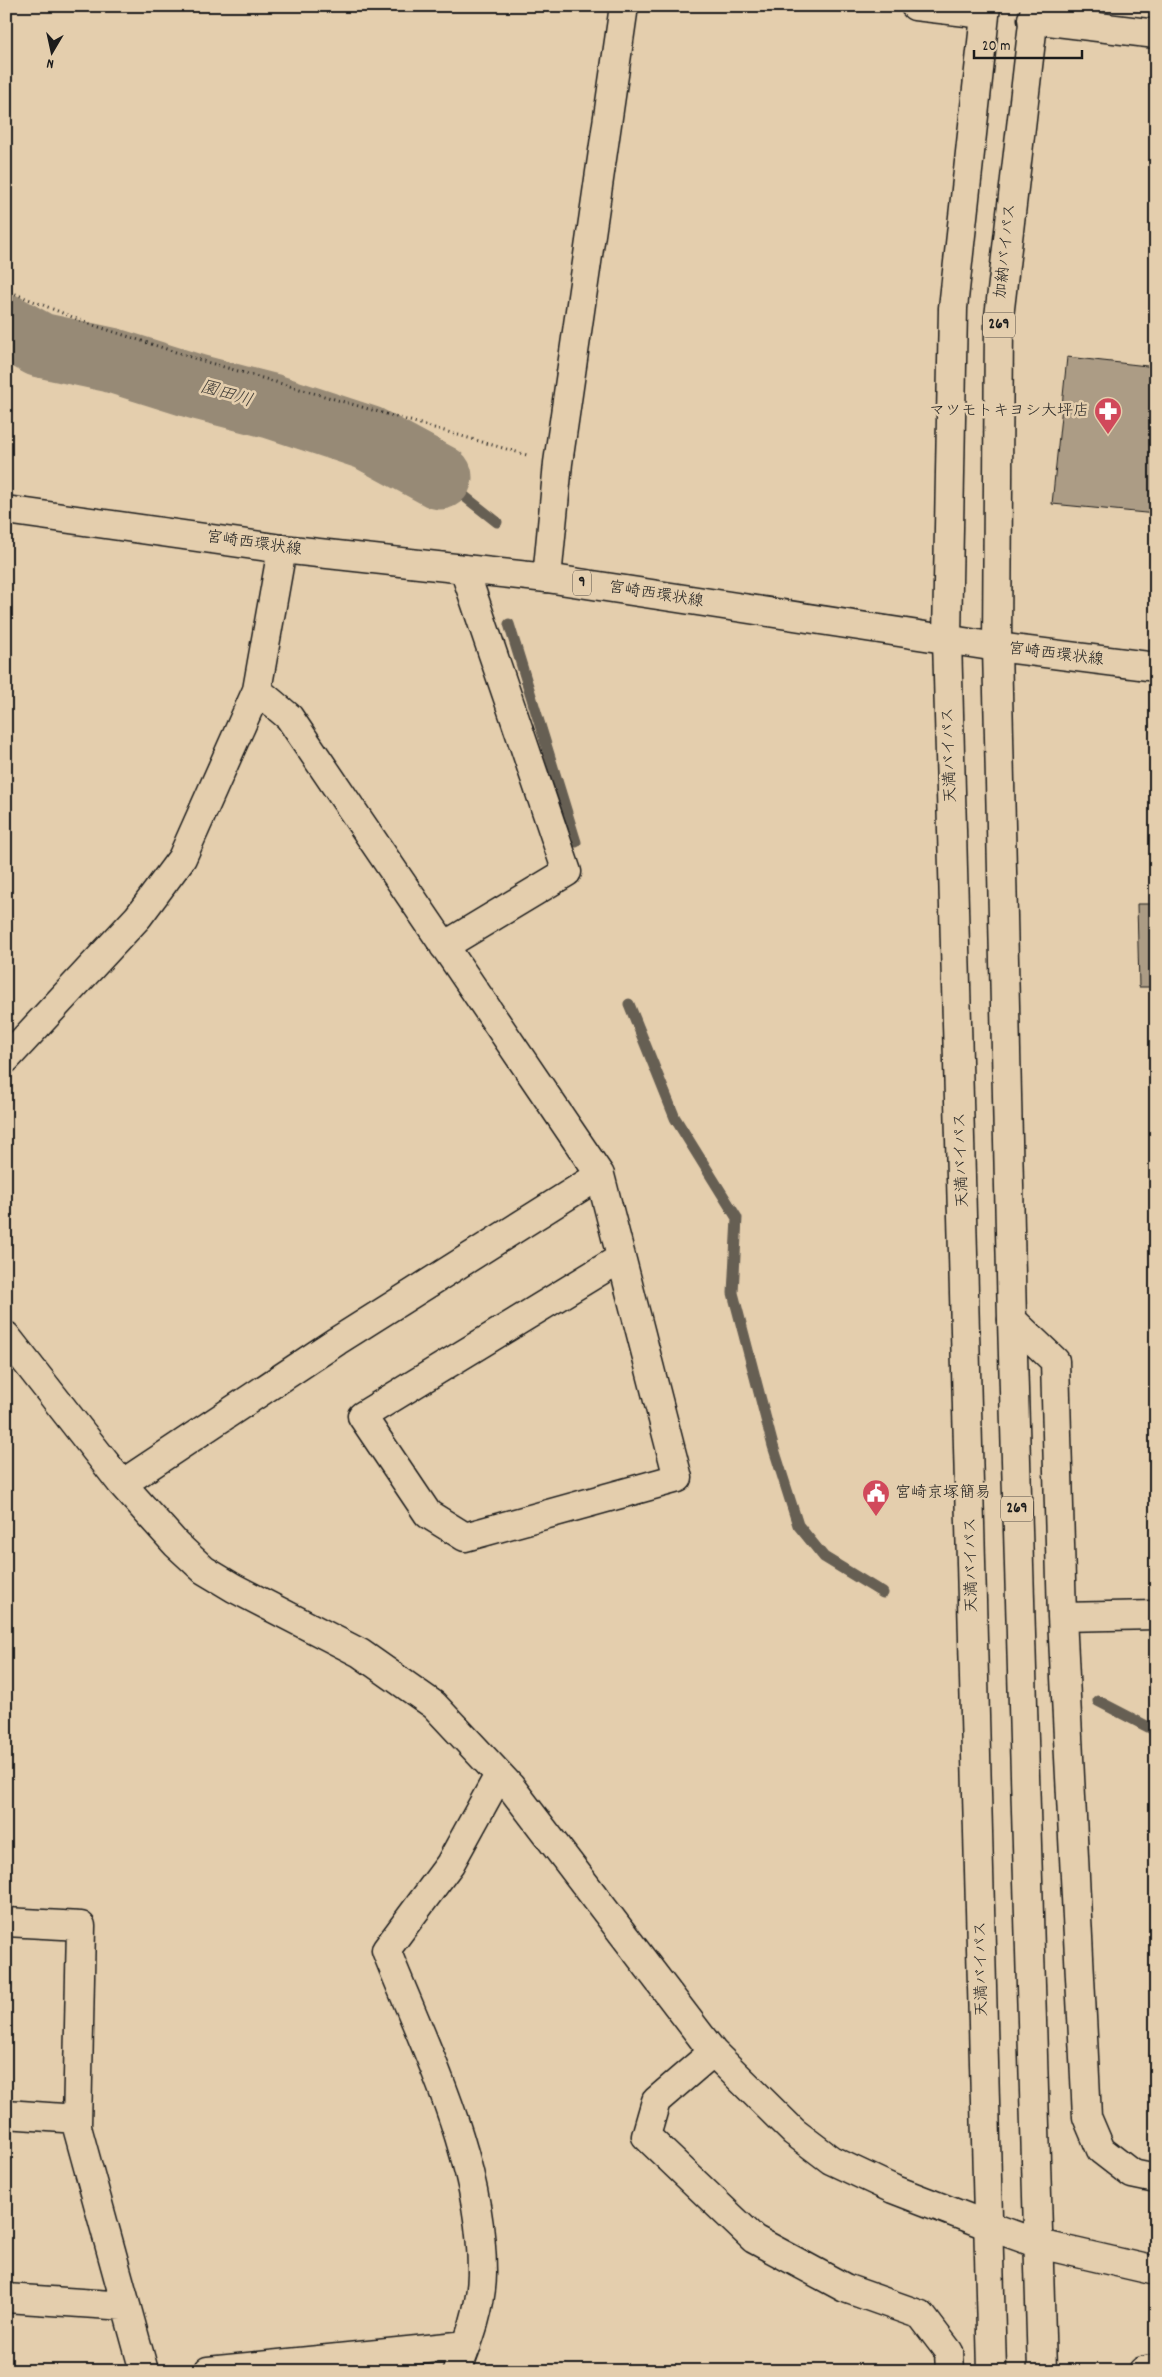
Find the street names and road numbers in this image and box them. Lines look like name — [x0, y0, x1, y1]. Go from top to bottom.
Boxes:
street label: 加納バイパス — [990, 202, 1022, 300]
road number: 269 — [983, 312, 1015, 338]
street label: 宮崎西環状線 — [205, 526, 303, 562]
road number: 9 — [573, 570, 591, 596]
street label: 宮崎西環状線 — [607, 576, 705, 614]
street label: 宮崎西環状線 — [1007, 638, 1105, 672]
street label: 天満バイパス — [937, 707, 963, 803]
street label: 天満バイパス — [949, 1112, 975, 1208]
road number: 269 — [1001, 1496, 1033, 1522]
street label: 天満バイパス — [960, 1517, 984, 1613]
street label: 天満バイパス — [970, 1921, 994, 2017]

